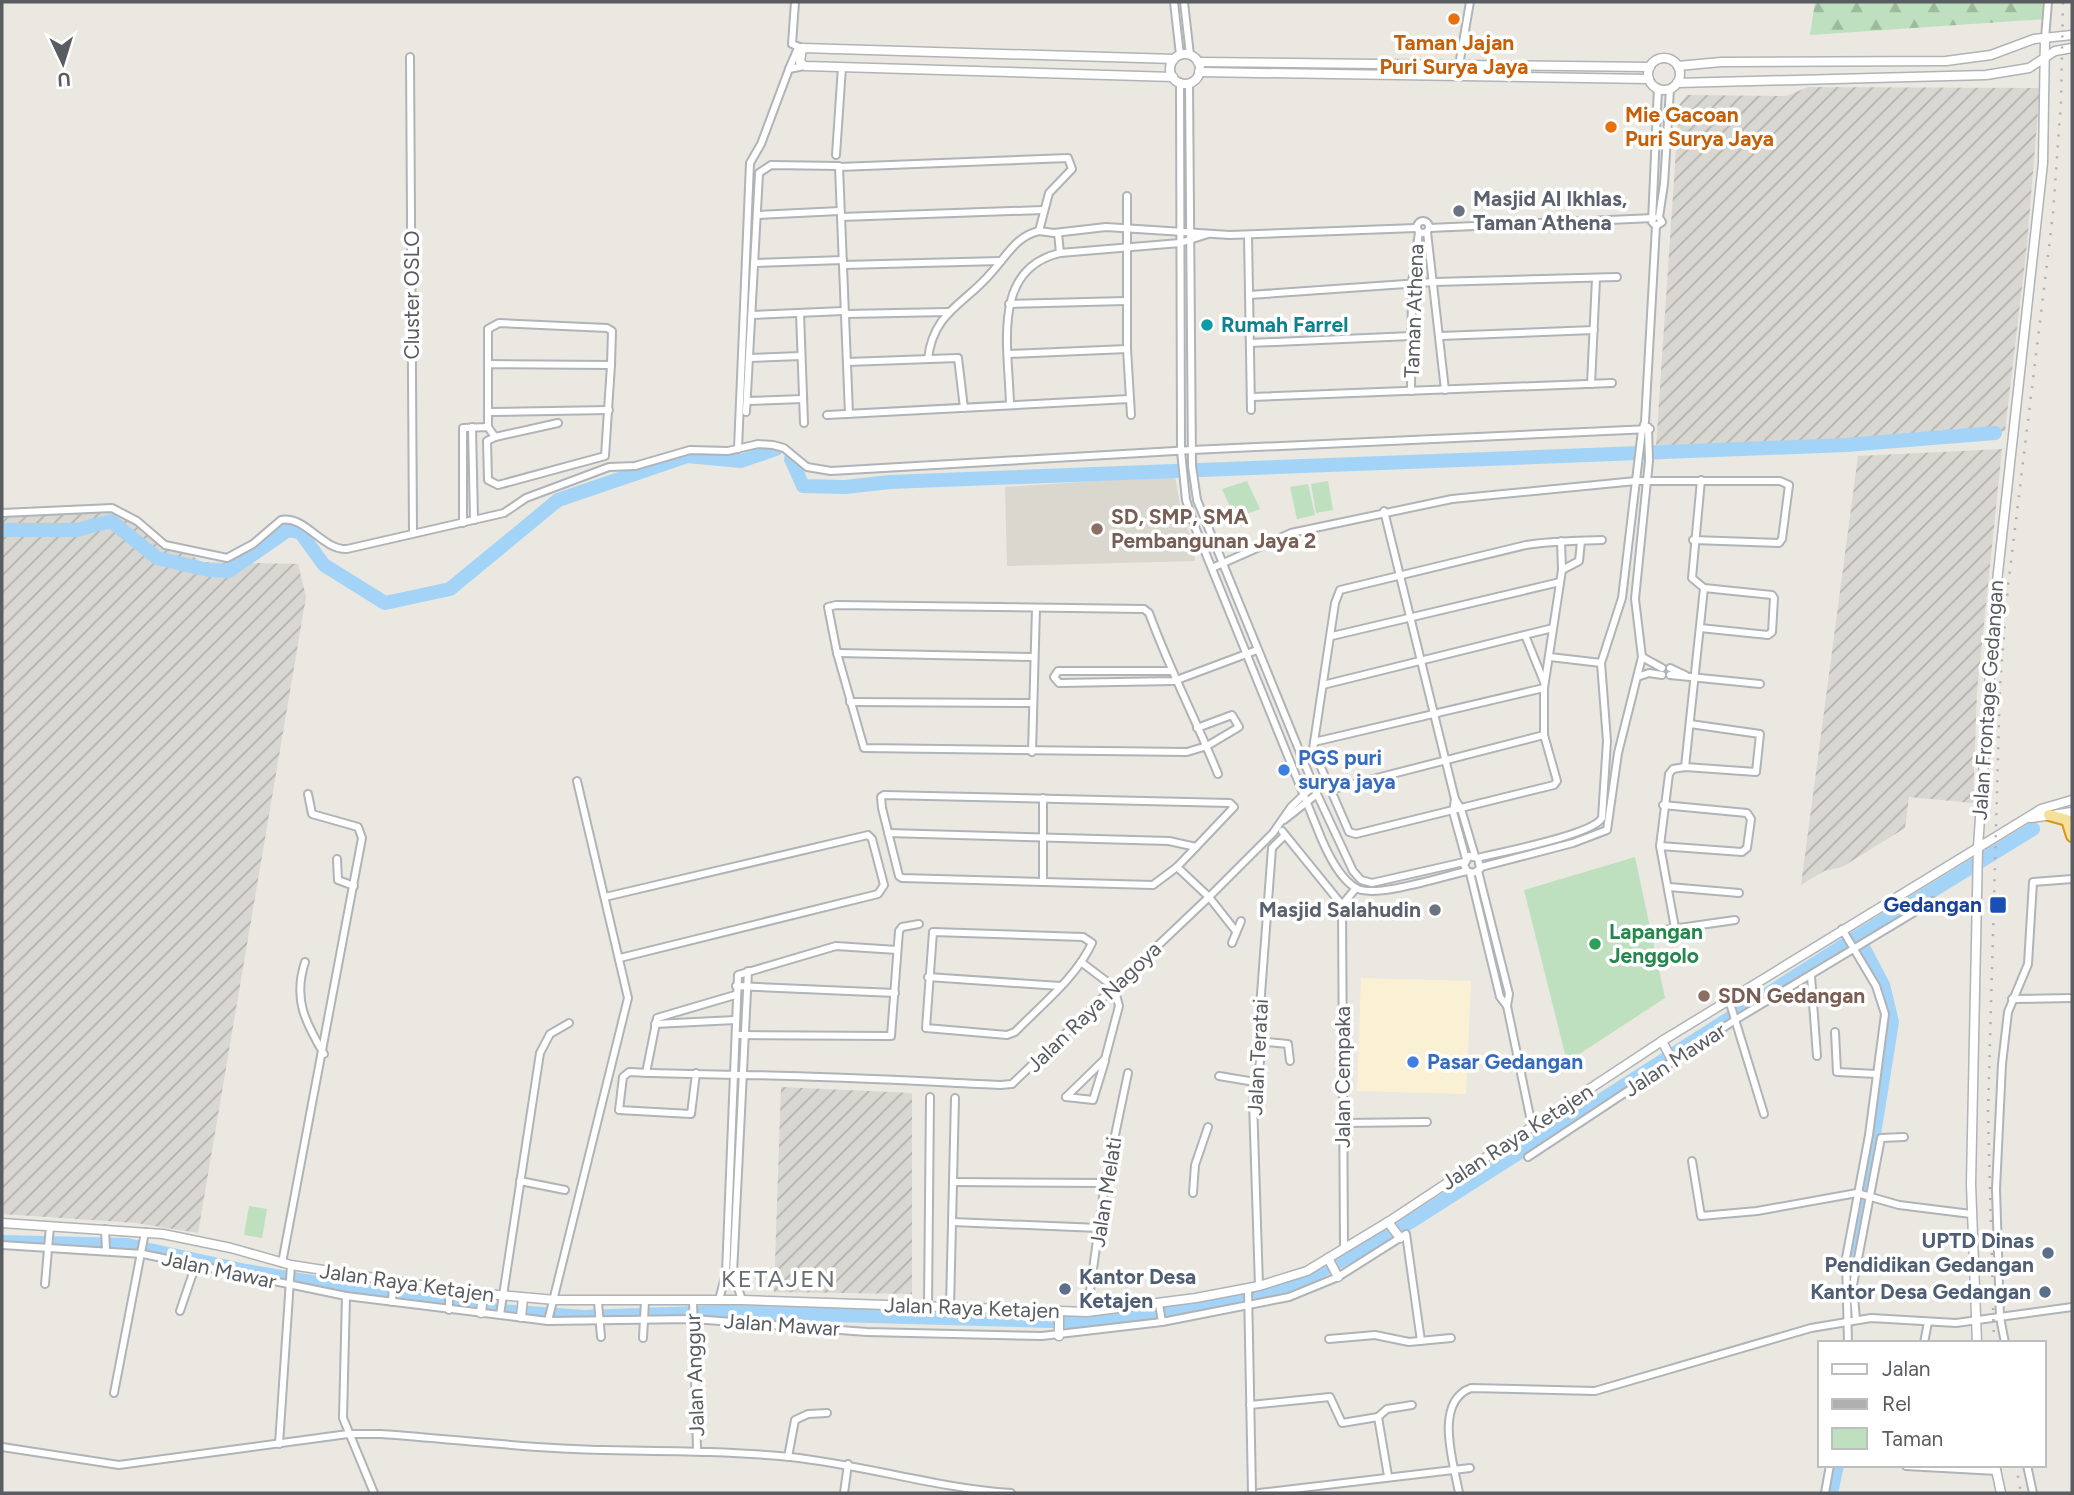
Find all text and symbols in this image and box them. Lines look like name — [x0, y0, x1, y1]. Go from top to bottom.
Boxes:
marker: Taman Jajan Puri Surya Jaya — [1446, 11, 1462, 27]
north arrow — [28, 28, 98, 98]
place label: Taman Jajan Puri Surya Jaya — [1379, 30, 1529, 79]
text: U — [57, 68, 72, 91]
place label: Mie Gacoan Puri Surya Jaya — [1625, 102, 1774, 151]
marker: Mie Gacoan Puri Surya Jaya — [1603, 119, 1619, 135]
place label: Masjid Al Ikhlas, Taman Athena — [1473, 186, 1627, 235]
marker: Masjid Al Ikhlas, Taman Athena — [1451, 203, 1467, 219]
street label: Cluster OSLO — [399, 231, 424, 359]
street label: Taman Athena — [1399, 243, 1428, 379]
place label: Rumah Farrel — [1221, 312, 1348, 337]
marker: Rumah Farrel — [1199, 317, 1215, 333]
place label: SD, SMP, SMA Pembangunan Jaya 2 — [1111, 504, 1316, 553]
marker: SD, SMP, SMA Pembangunan Jaya 2 — [1089, 521, 1105, 537]
street label: Jalan Frontage Gedangan — [1967, 579, 2008, 821]
place label: PGS puri surya jaya — [1298, 745, 1396, 794]
marker: PGS puri surya jaya — [1276, 762, 1292, 778]
place label: Gedangan — [1883, 892, 1982, 917]
marker: Gedangan — [1988, 895, 2008, 915]
place label: Masjid Salahudin — [1259, 897, 1421, 922]
marker: Masjid Salahudin — [1427, 902, 1443, 918]
place label: Lapangan Jenggolo — [1609, 919, 1703, 968]
street label: Jalan Raya Nagoya — [1021, 936, 1166, 1077]
marker: Lapangan Jenggolo — [1587, 936, 1603, 952]
place label: SDN Gedangan — [1718, 983, 1865, 1008]
marker: SDN Gedangan — [1696, 988, 1712, 1004]
street label: Jalan Teratai — [1242, 998, 1273, 1116]
street label: Jalan Cempaka — [1330, 1006, 1355, 1148]
street label: Jalan Mawar — [1619, 1017, 1730, 1102]
place label: Pasar Gedangan — [1427, 1049, 1583, 1074]
marker: Pasar Gedangan — [1405, 1054, 1421, 1070]
street label: Jalan Raya Ketajen — [1436, 1078, 1597, 1195]
street label: Jalan Melati — [1084, 1135, 1127, 1249]
place label: UPTD Dinas Pendidikan Gedangan — [1825, 1228, 2034, 1277]
street label: Jalan Mawar — [160, 1245, 278, 1294]
marker: UPTD Dinas Pendidikan Gedangan — [2040, 1245, 2056, 1261]
street label: Jalan Raya Ketajen — [318, 1258, 496, 1307]
district label: KETAJEN — [721, 1264, 837, 1293]
place label: Kantor Desa Ketajen — [1079, 1264, 1196, 1313]
place label: Kantor Desa Gedangan — [1810, 1279, 2031, 1304]
marker: Kantor Desa Ketajen — [1057, 1281, 1073, 1297]
marker: Kantor Desa Gedangan — [2037, 1284, 2053, 1300]
street label: Jalan Raya Ketajen — [884, 1292, 1060, 1323]
street label: Jalan Mawar — [723, 1308, 841, 1341]
street label: Jalan Anggur — [680, 1313, 709, 1437]
legend — [1818, 1341, 2046, 1467]
text: Jalan — [1882, 1356, 1931, 1381]
text: Rel — [1882, 1391, 1911, 1416]
text: Taman — [1882, 1426, 1943, 1451]

